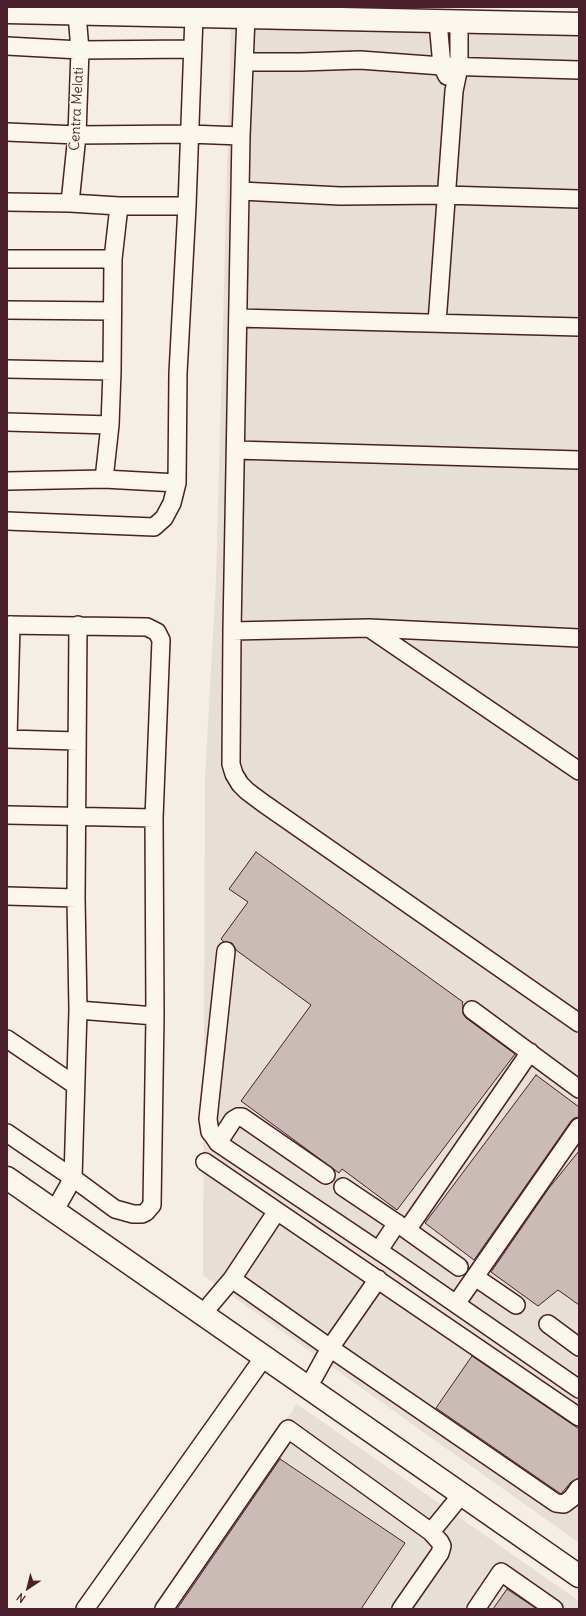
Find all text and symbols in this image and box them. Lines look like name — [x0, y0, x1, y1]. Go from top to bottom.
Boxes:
street label: Centra Melati — [66, 67, 88, 151]
north arrow — [8, 1568, 48, 1608]
text: N — [14, 1590, 28, 1606]

